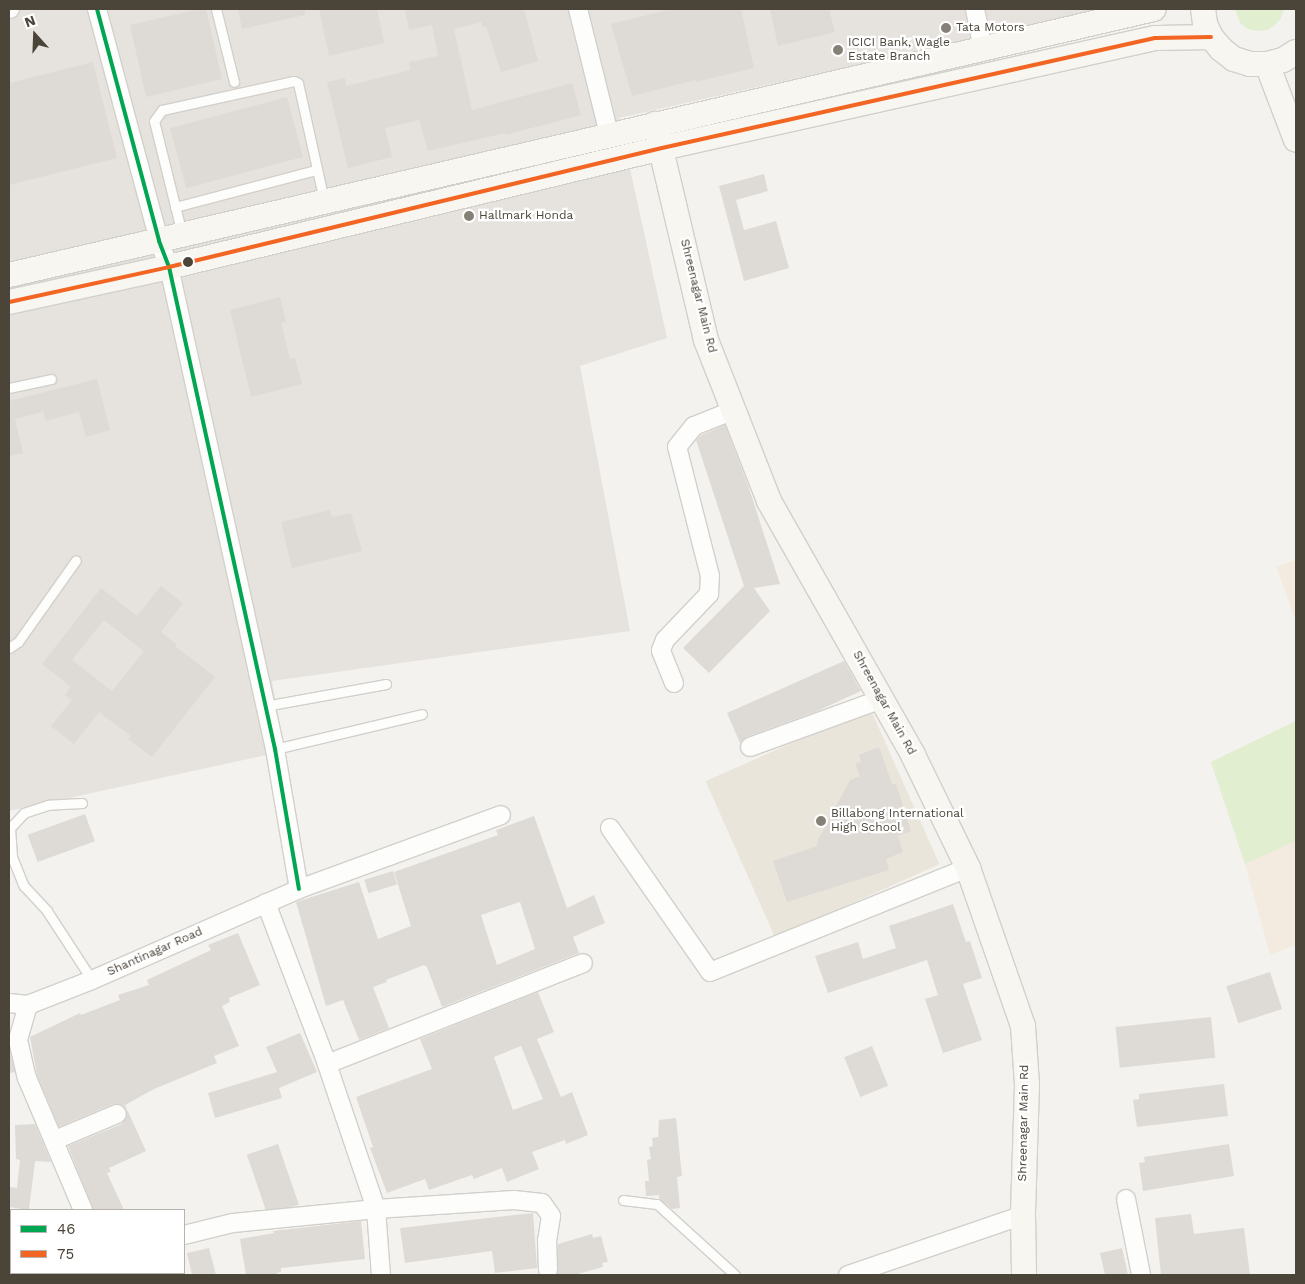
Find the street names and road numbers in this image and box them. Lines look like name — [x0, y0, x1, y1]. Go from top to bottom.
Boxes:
street label: Shreenagar Main Rd — [677, 237, 719, 355]
street label: Shreenagar Main Rd — [849, 648, 919, 758]
street label: Shantinagar Road — [105, 924, 205, 980]
street label: Shreenagar Main Rd — [1016, 1064, 1032, 1182]

